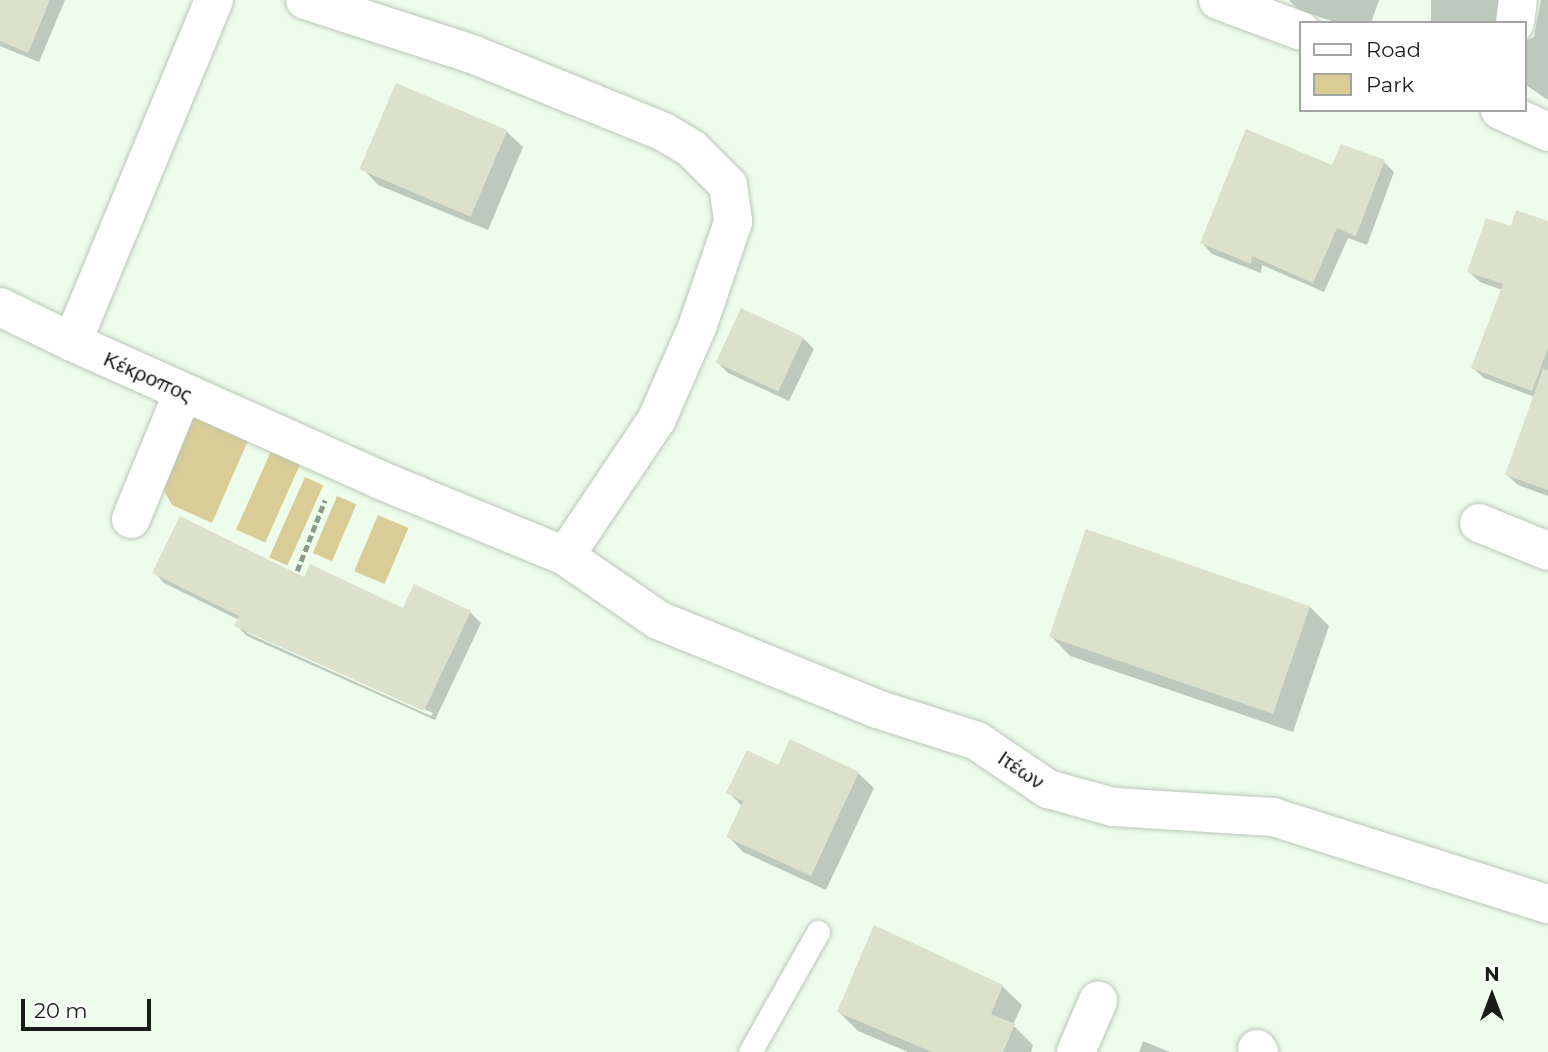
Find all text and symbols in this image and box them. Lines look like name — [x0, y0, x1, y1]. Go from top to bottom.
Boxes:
legend — [1300, 21, 1527, 112]
text: Road — [1366, 37, 1421, 62]
text: Park — [1366, 72, 1414, 97]
street label: Κέκροπος — [100, 346, 196, 408]
street label: Ιτέων — [993, 745, 1049, 795]
north arrow — [1457, 961, 1527, 1031]
text: N — [1484, 963, 1500, 986]
scale bar — [24, 986, 154, 1030]
text: 20 m — [34, 998, 88, 1023]

